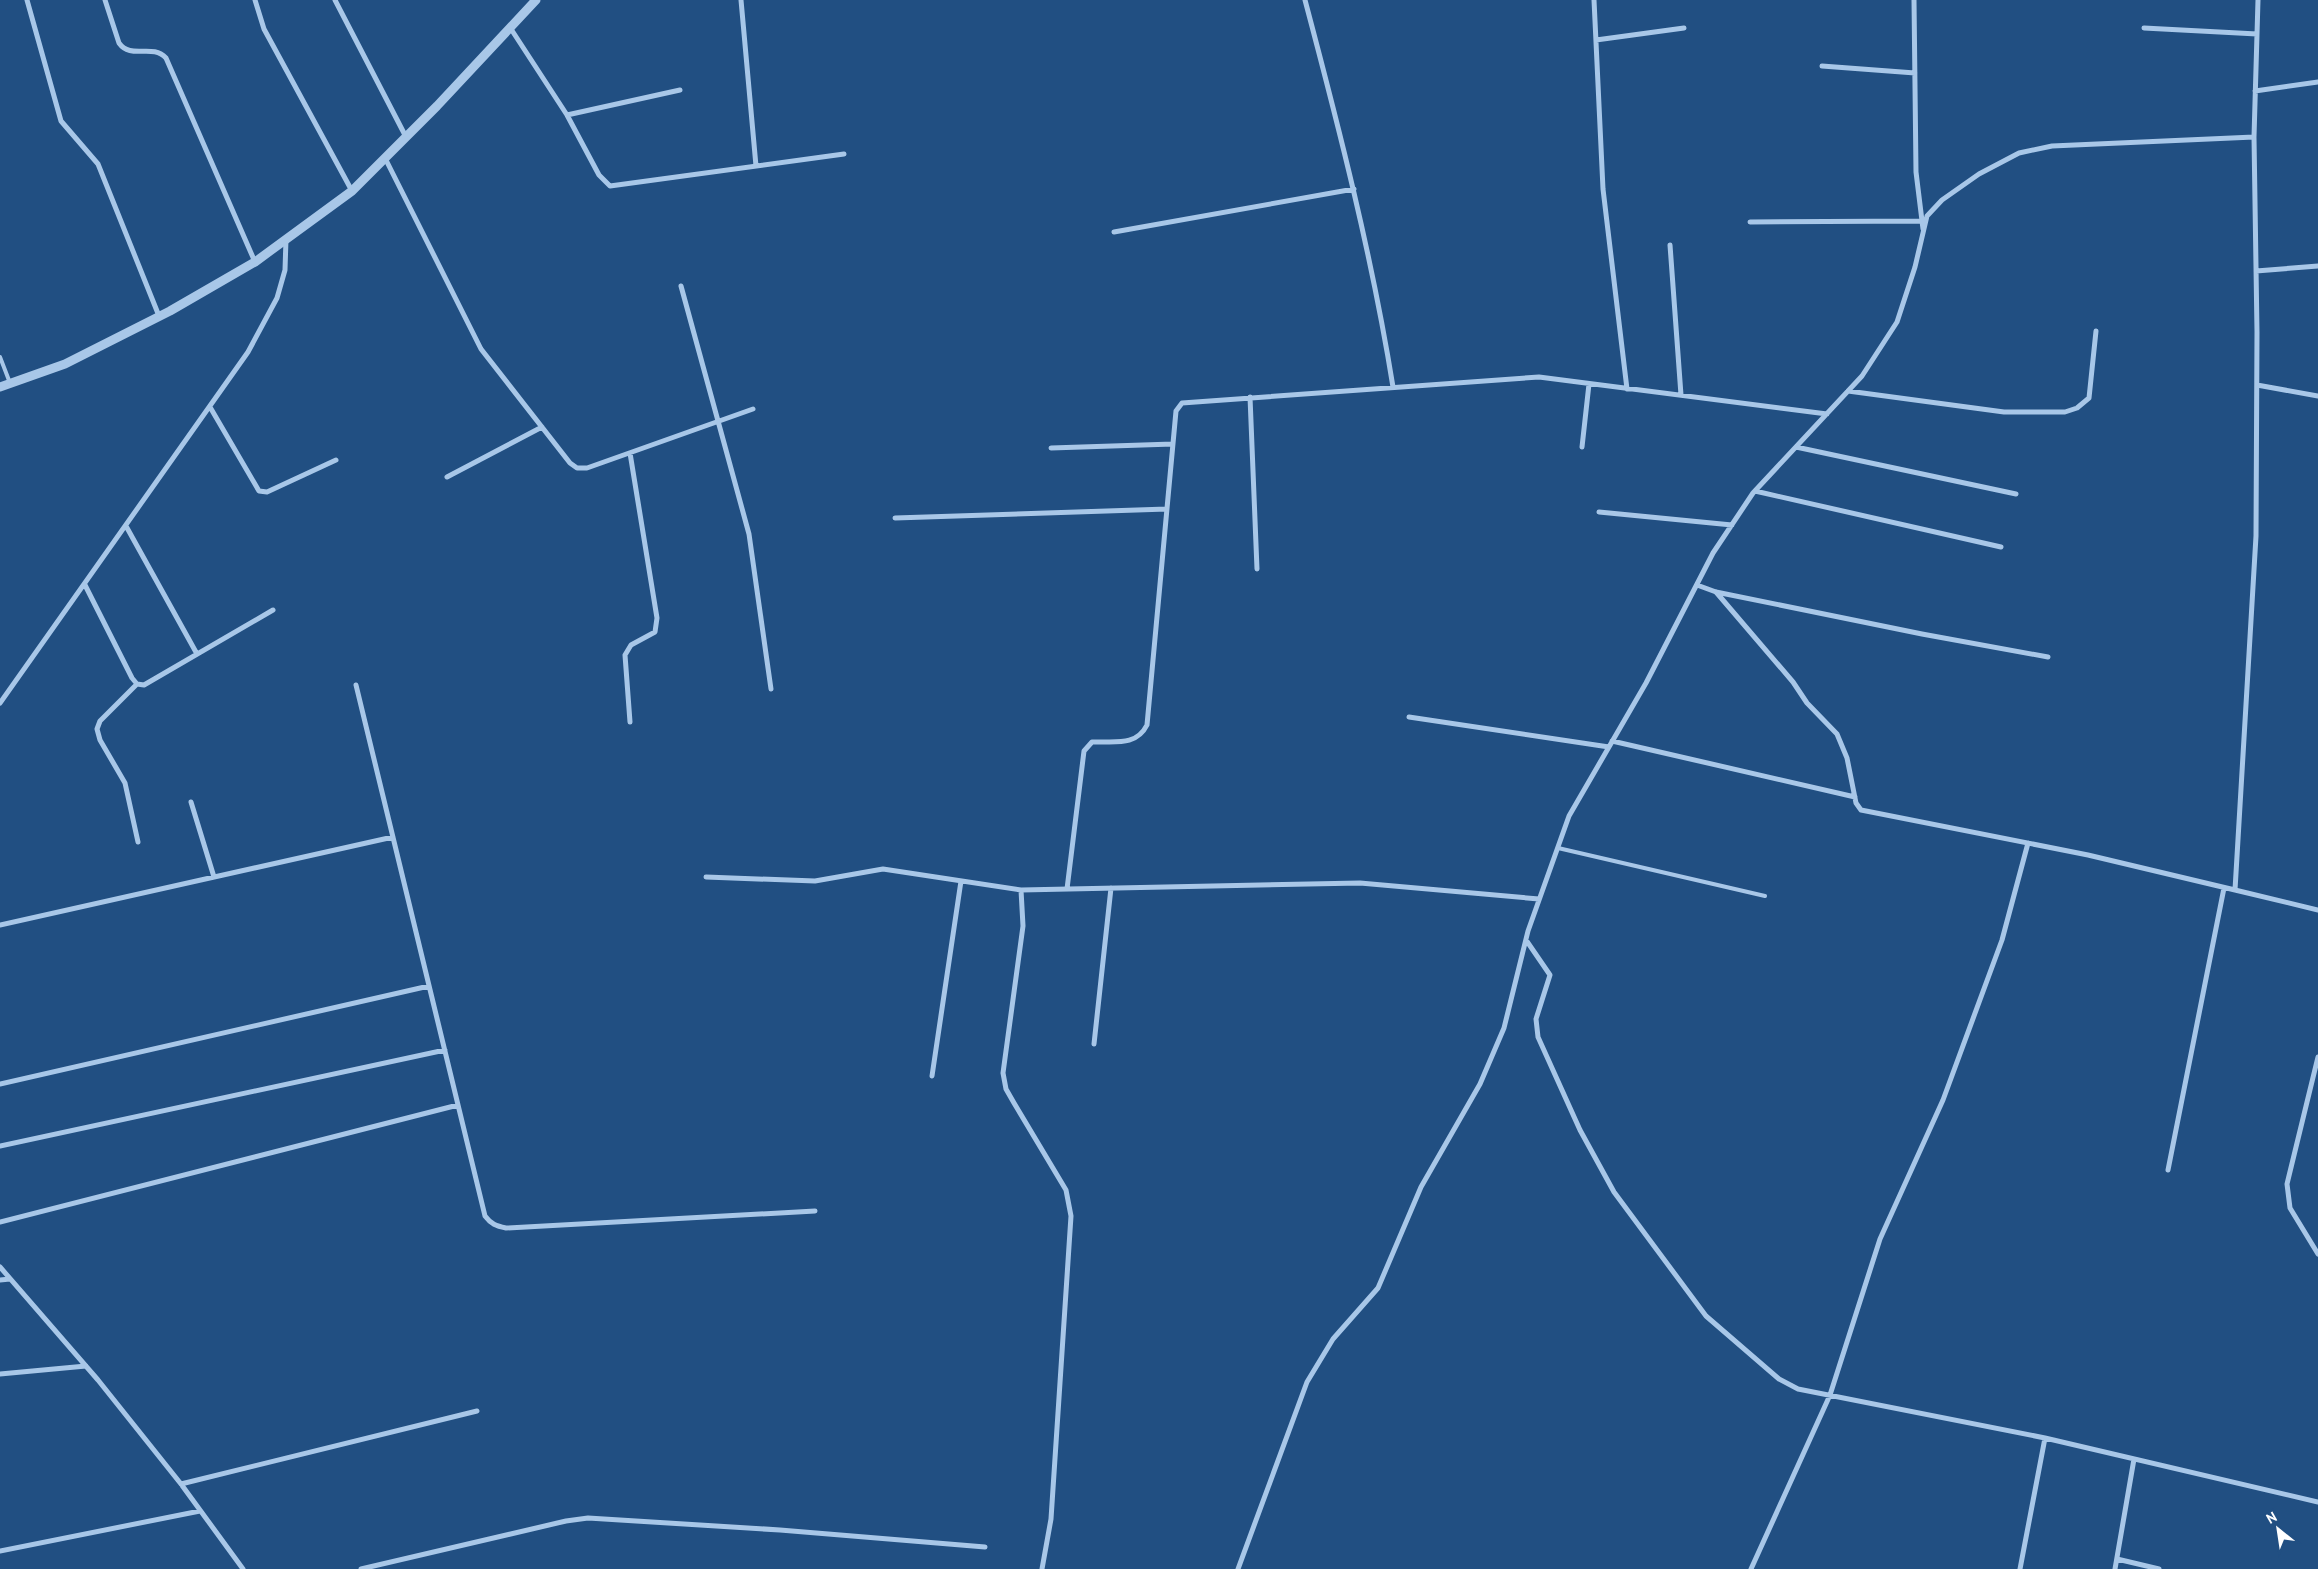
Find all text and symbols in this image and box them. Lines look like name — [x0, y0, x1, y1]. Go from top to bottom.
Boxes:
north arrow — [2253, 1504, 2303, 1554]
text: N — [2263, 1508, 2280, 1528]

